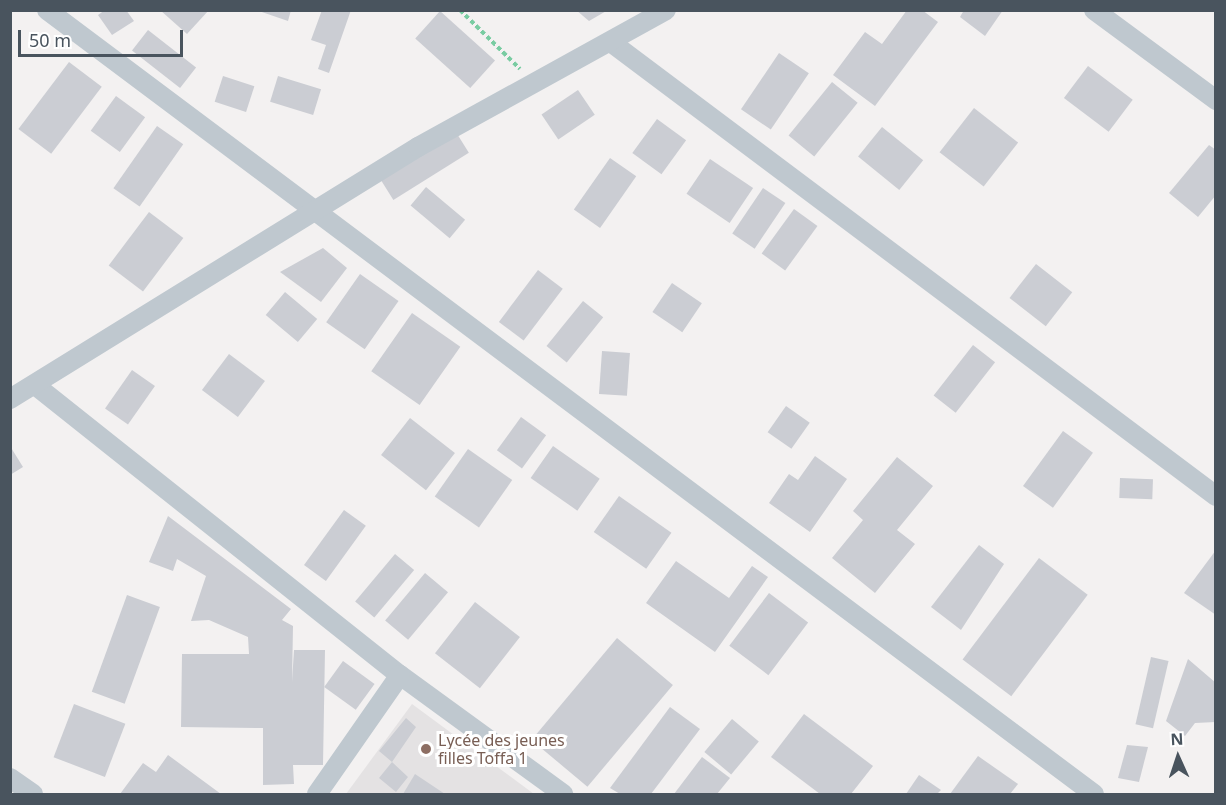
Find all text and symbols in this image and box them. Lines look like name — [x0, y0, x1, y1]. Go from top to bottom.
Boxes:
scale bar — [21, 18, 186, 56]
text: 50 m — [29, 28, 71, 52]
north arrow — [1148, 727, 1208, 787]
text: N — [1170, 728, 1184, 750]
place label: Lycée des jeunes filles Toffa 1 — [438, 730, 565, 768]
marker: Lycée des jeunes filles Toffa 1 — [419, 742, 433, 756]

